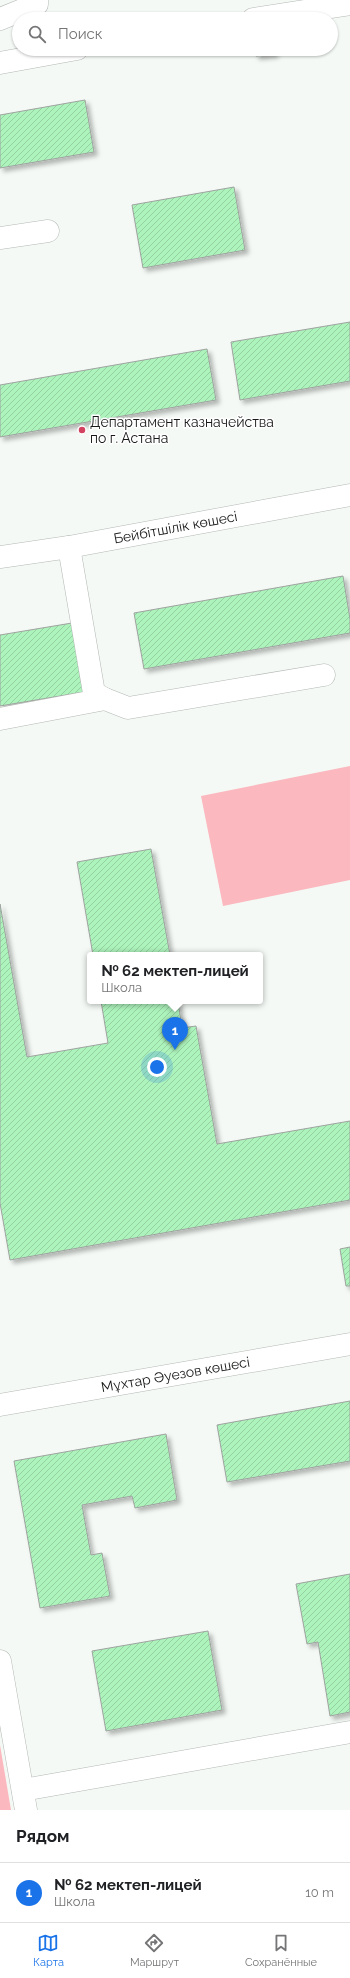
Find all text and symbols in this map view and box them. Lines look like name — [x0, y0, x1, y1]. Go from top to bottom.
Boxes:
search box — [12, 12, 338, 56]
icon: search — [26, 23, 48, 45]
text: Поиск — [58, 25, 103, 43]
place label: Департамент казначейства по г. Астана — [90, 414, 274, 446]
marker: Департамент казначейства по г. Астана — [77, 425, 87, 435]
street label: Бейбітшілік көшесі — [112, 508, 239, 547]
popup — [87, 952, 263, 1004]
text: № 62 мектеп-лицей — [101, 962, 249, 980]
text: Школа — [101, 980, 142, 995]
pin: 1 — [162, 1017, 188, 1050]
your location — [147, 1057, 167, 1077]
street label: Мұхтар Әуезов көшесі — [100, 1354, 251, 1395]
text: Рядом — [16, 1826, 69, 1846]
text: № 62 мектеп-лицей — [54, 1876, 202, 1894]
text: 1 — [26, 1885, 32, 1900]
text: 10 m — [305, 1885, 334, 1900]
text: Школа — [54, 1894, 95, 1909]
tab: Карта — [33, 1932, 64, 1969]
tab: Маршрут — [130, 1932, 179, 1969]
tab: Сохранённые — [245, 1932, 317, 1969]

